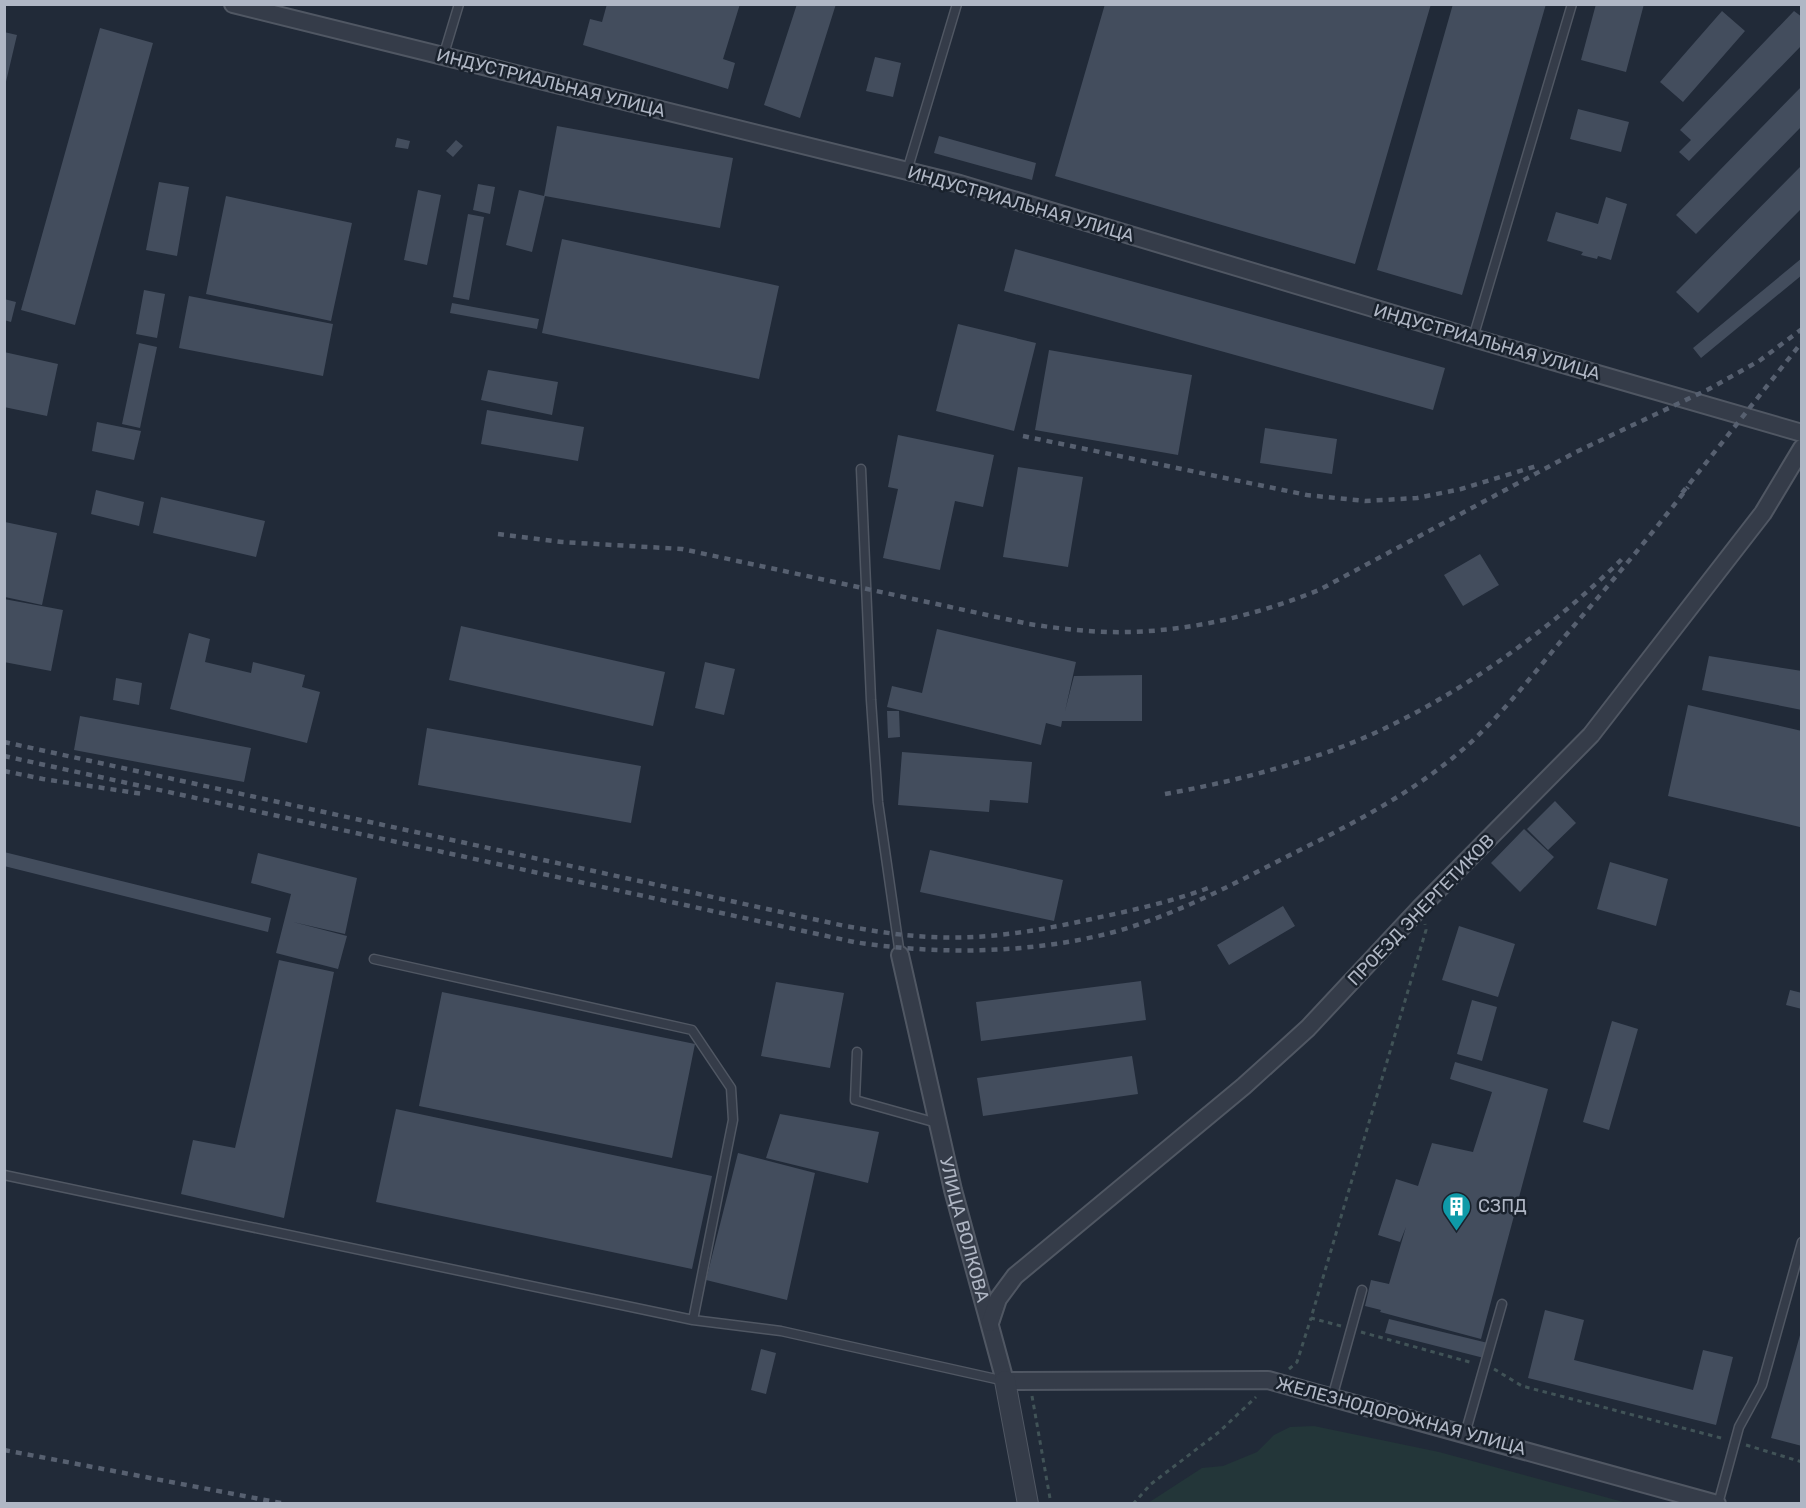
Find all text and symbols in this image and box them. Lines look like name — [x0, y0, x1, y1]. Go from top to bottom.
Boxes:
street label: ИНДУСТРИАЛЬНАЯ УЛИЦА — [434, 44, 668, 122]
street label: ИНДУСТРИАЛЬНАЯ УЛИЦА — [905, 161, 1137, 247]
street label: ИНДУСТРИАЛЬНАЯ УЛИЦА — [1371, 299, 1603, 385]
street label: ПРОЕЗД ЭНЕРГЕТИКОВ — [1343, 830, 1499, 990]
street label: УЛИЦА ВОЛКОВА — [935, 1155, 994, 1305]
building icon: СЗПД — [1441, 1190, 1473, 1232]
place label: СЗПД — [1478, 1195, 1527, 1217]
street label: ЖЕЛЕЗНОДОРОЖНАЯ УЛИЦА — [1274, 1372, 1528, 1460]

